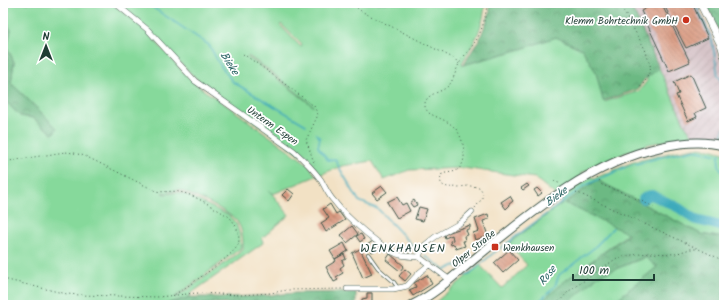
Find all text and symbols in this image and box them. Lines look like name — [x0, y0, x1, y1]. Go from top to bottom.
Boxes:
place label: Klemm Bohrtechnik GmbH — [565, 13, 678, 29]
marker: Klemm Bohrtechnik GmbH — [681, 15, 691, 25]
north arrow — [26, 26, 66, 66]
text: N — [43, 28, 50, 46]
water label: Bieke — [215, 48, 244, 80]
street label: Unterm Espen — [243, 102, 301, 149]
water label: Bieke — [541, 182, 573, 211]
street label: Olper Straße — [448, 226, 500, 272]
district label: WENKHAUSEN — [360, 239, 446, 258]
place label: Wenkhausen — [503, 240, 554, 256]
marker: Wenkhausen — [490, 242, 500, 252]
scale bar — [573, 256, 654, 282]
water label: Rose — [534, 261, 562, 289]
text: 100 m — [579, 261, 610, 280]

